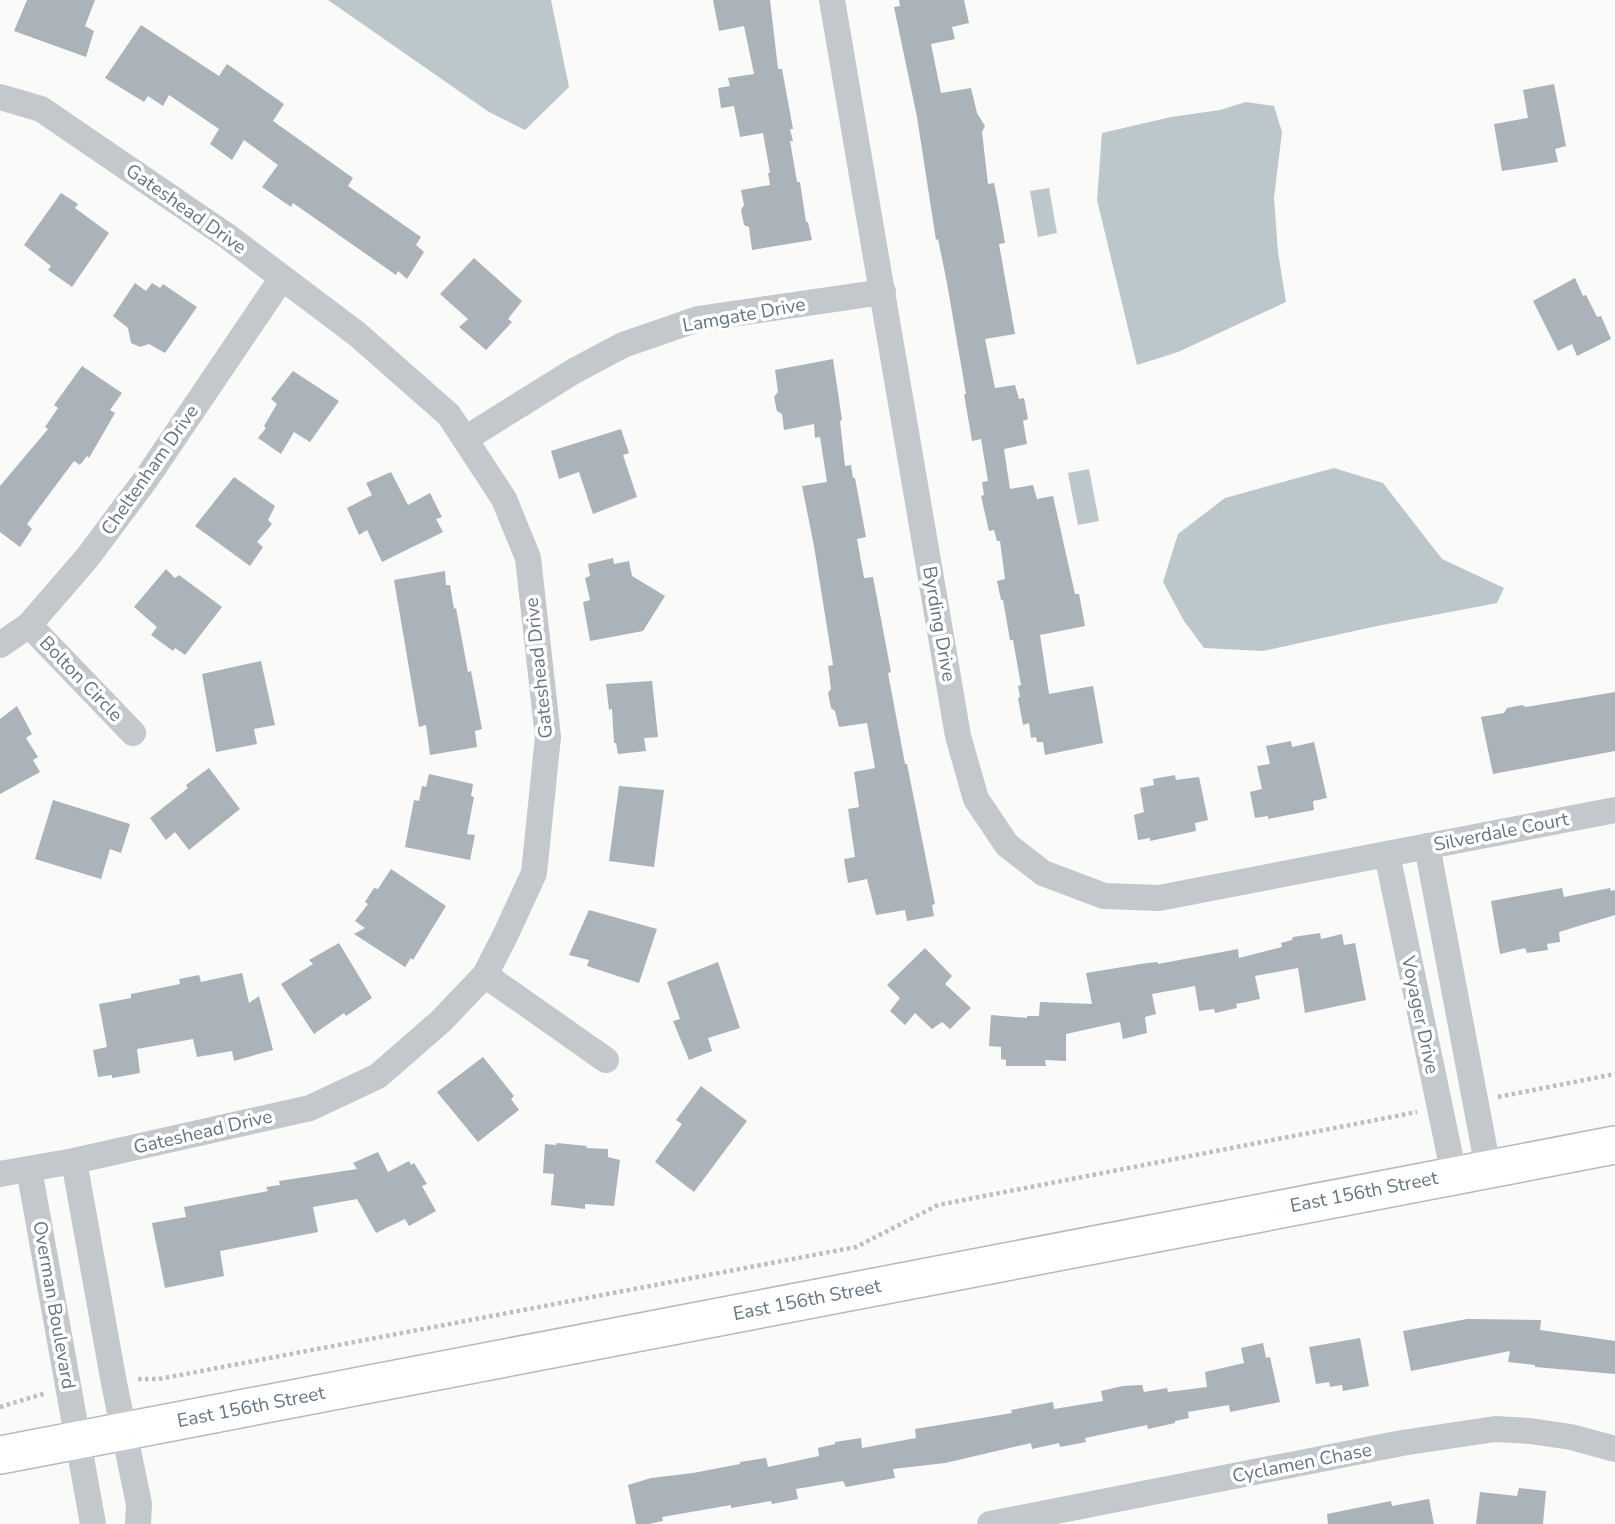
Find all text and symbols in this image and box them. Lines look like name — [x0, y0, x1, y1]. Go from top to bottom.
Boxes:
street label: Gateshead Drive — [121, 158, 251, 260]
street label: Lamgate Drive — [680, 291, 808, 339]
street label: Cheltenham Drive — [95, 400, 205, 540]
street label: Byrding Drive — [916, 564, 962, 684]
street label: Gateshead Drive — [519, 596, 559, 740]
street label: Bolton Circle — [33, 630, 129, 728]
street label: Silverdale Court — [1431, 806, 1571, 858]
street label: Voyager Drive — [1395, 953, 1445, 1076]
street label: Gateshead Drive — [131, 1103, 275, 1161]
street label: East 156th Street — [1288, 1165, 1440, 1219]
street label: Overman Boulevard — [26, 1219, 82, 1391]
street label: East 156th Street — [731, 1273, 883, 1327]
street label: East 156th Street — [175, 1380, 327, 1434]
street label: Cyclamen Chase — [1230, 1437, 1374, 1489]

